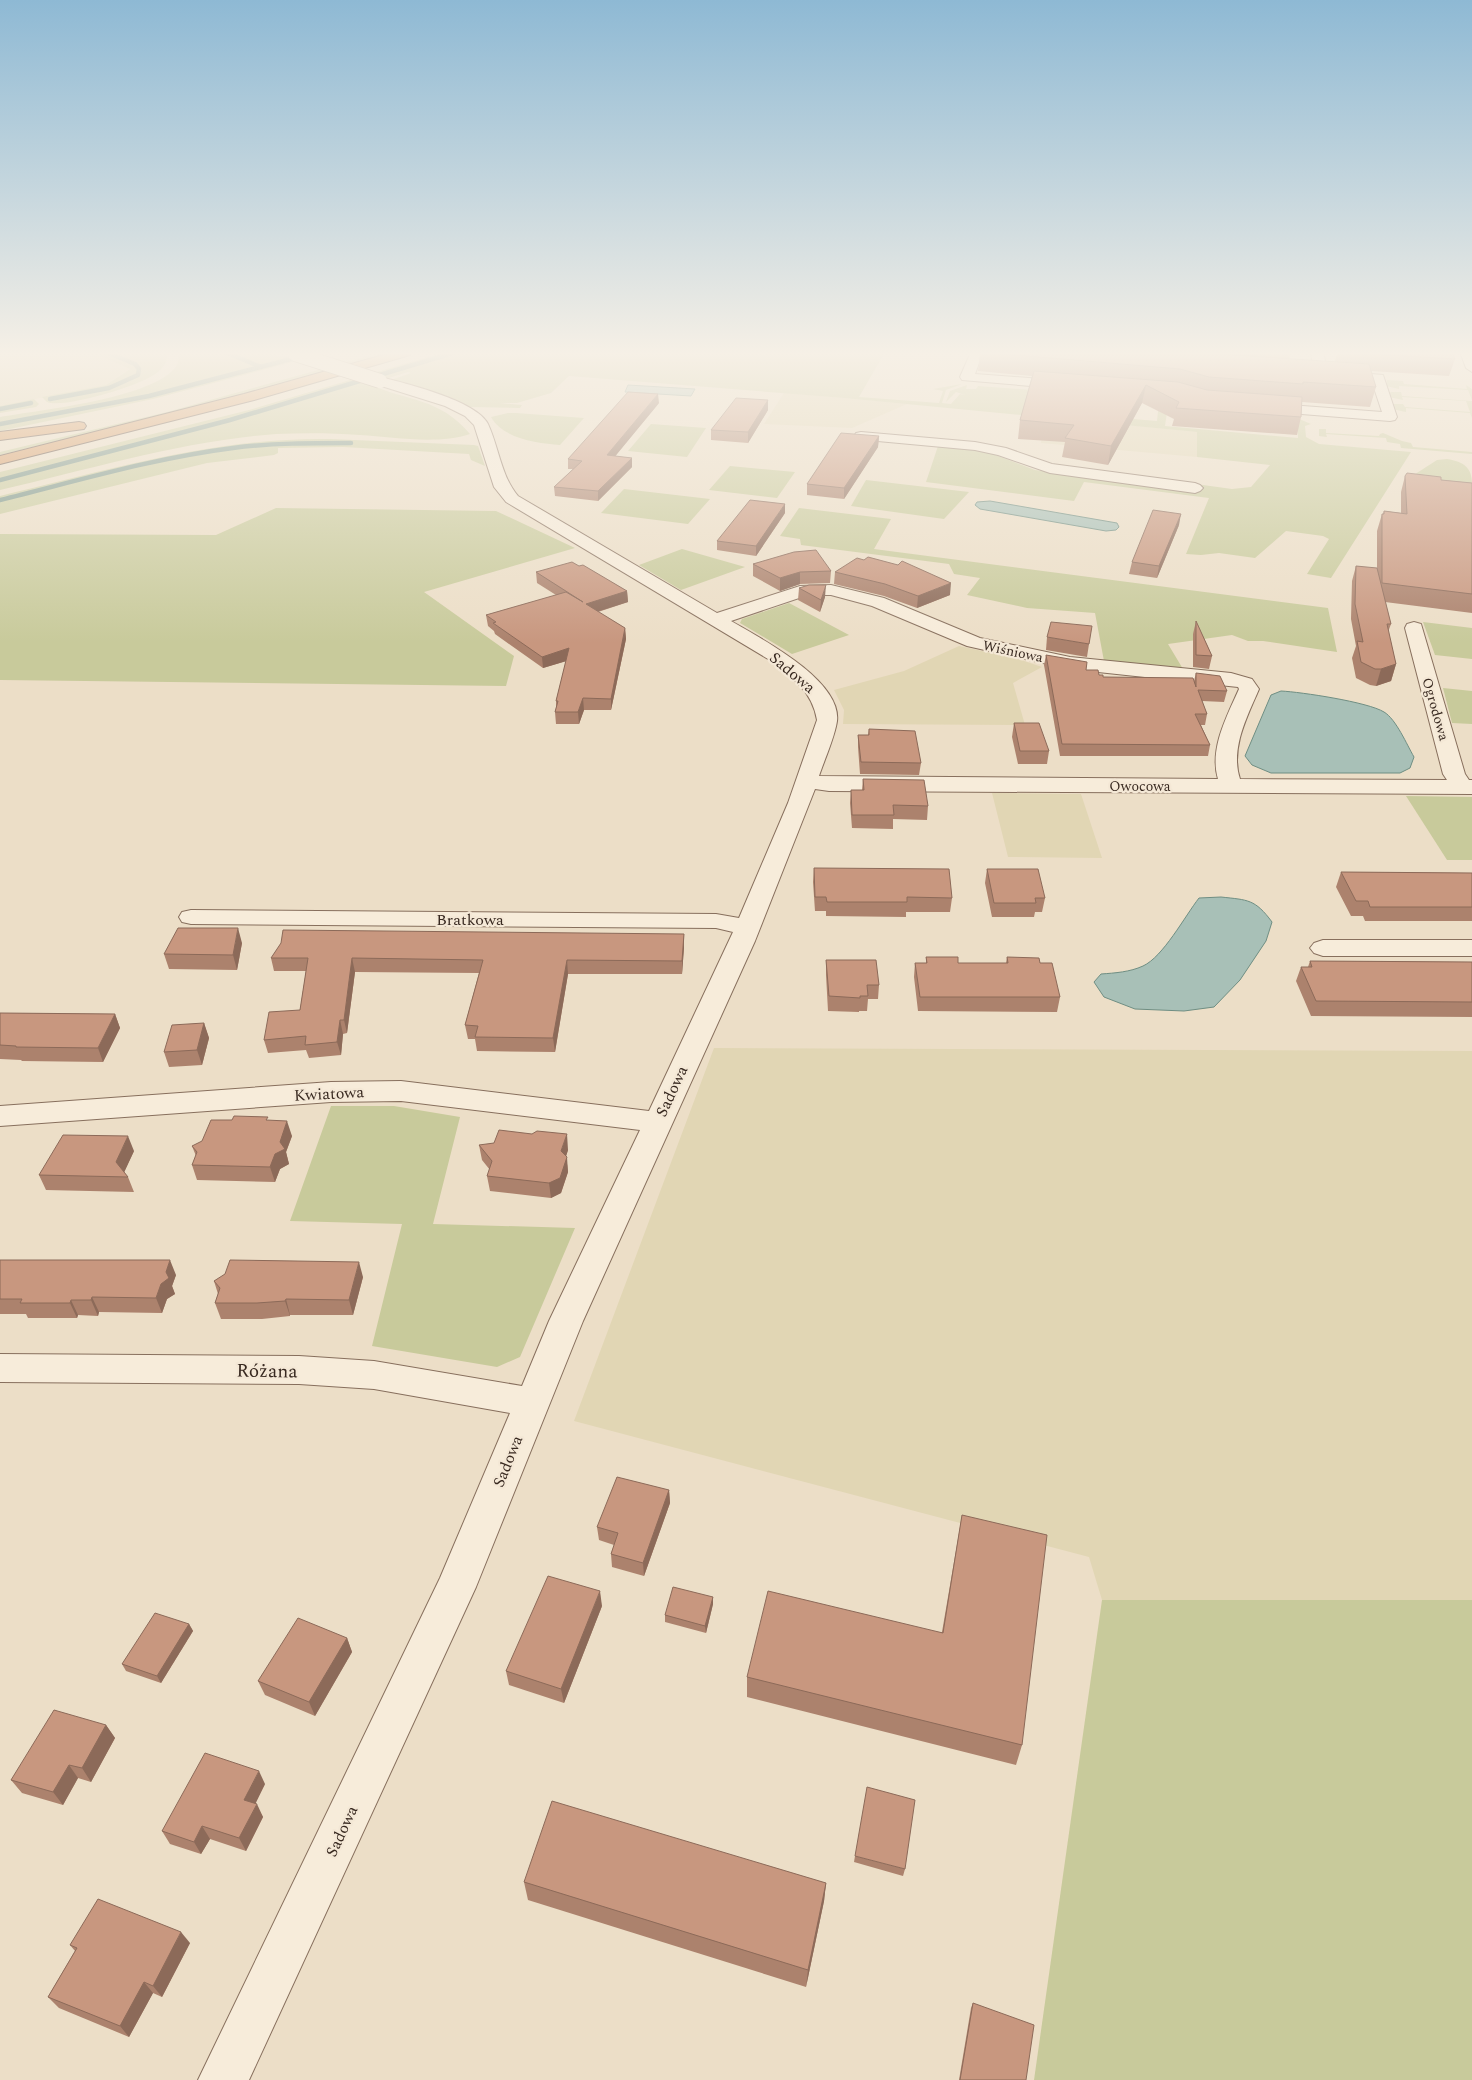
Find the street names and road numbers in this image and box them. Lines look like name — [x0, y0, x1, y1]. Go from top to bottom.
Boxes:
street label: Wiśniowa — [981, 635, 1045, 668]
street label: Sadowa — [764, 646, 821, 699]
street label: Ogrodowa — [1417, 675, 1455, 743]
street label: Owocowa — [1109, 776, 1171, 797]
street label: Bratkowa — [436, 908, 504, 932]
street label: Sadowa — [650, 1062, 694, 1121]
street label: Kwiatowa — [293, 1080, 365, 1108]
street label: Różana — [236, 1356, 299, 1387]
street label: Sadowa — [487, 1432, 529, 1491]
street label: Sadowa — [320, 1802, 364, 1861]

